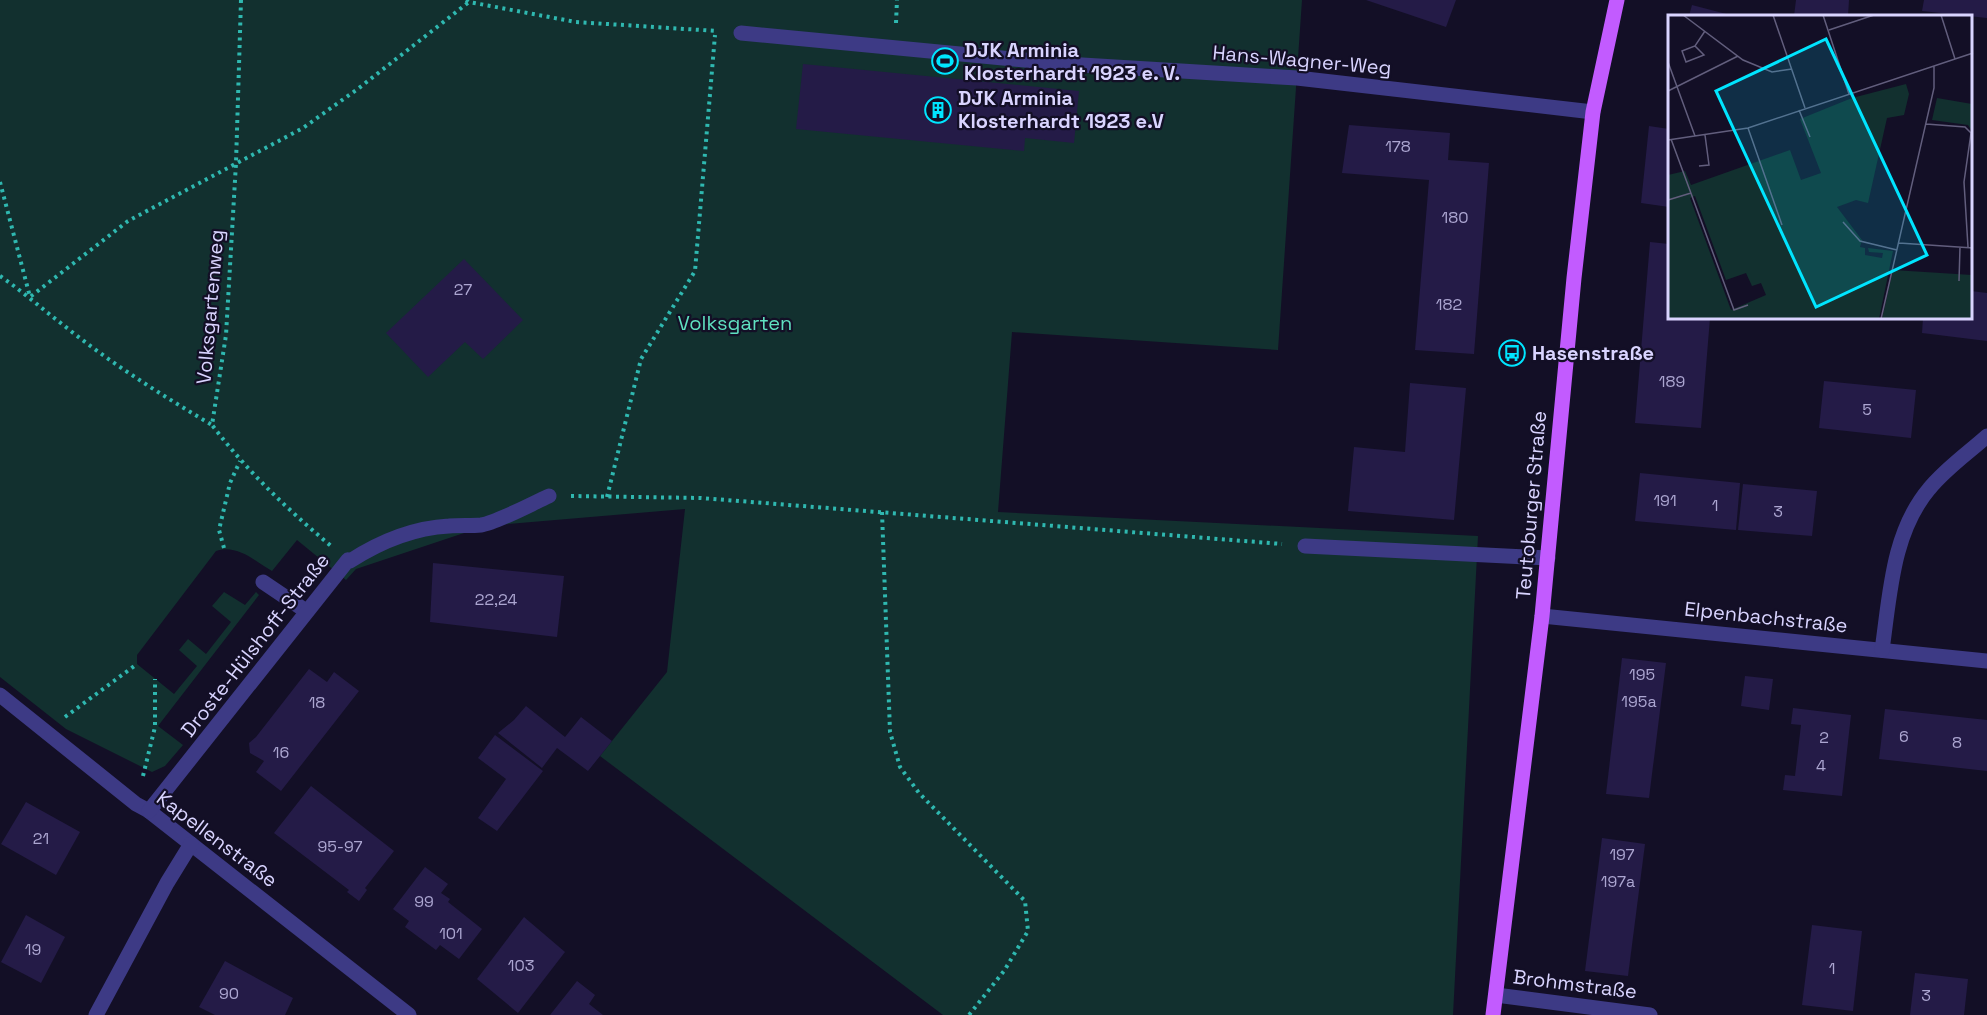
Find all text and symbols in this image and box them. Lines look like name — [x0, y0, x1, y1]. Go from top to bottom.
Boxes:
inset map — [1668, 15, 1972, 320]
place label: DJK Arminia Klosterhardt 1923 e. V. — [964, 37, 1180, 86]
street label: Hans-Wagner-Weg — [1212, 39, 1392, 81]
sports icon: DJK Arminia Klosterhardt 1923 e. V. — [930, 46, 960, 76]
place label: DJK Arminia Klosterhardt 1923 e.V — [958, 85, 1164, 134]
building icon: DJK Arminia Klosterhardt 1923 e.V — [923, 95, 953, 125]
house number: 178 — [1385, 136, 1411, 157]
house number: 180 — [1442, 207, 1468, 228]
street label: Volksgartenweg — [190, 229, 230, 385]
house number: 27 — [454, 279, 472, 300]
house number: 182 — [1436, 294, 1462, 315]
park label: Volksgarten — [678, 310, 792, 336]
bus stop icon: Hasenstraße — [1497, 338, 1527, 368]
place label: Hasenstraße — [1532, 340, 1654, 366]
house number: 189 — [1659, 371, 1685, 392]
house number: 5 — [1862, 399, 1872, 420]
street label: Teutoburger Straße — [1510, 410, 1552, 600]
house number: 191 — [1653, 490, 1677, 511]
house number: 1 — [1712, 495, 1718, 516]
house number: 3 — [1773, 501, 1783, 522]
street label: Droste-Hülshoff-Straße — [175, 548, 335, 742]
house number: 22,24 — [475, 589, 517, 610]
street label: Elpenbachstraße — [1683, 595, 1849, 639]
house number: 195 — [1629, 664, 1655, 685]
house number: 195a — [1621, 691, 1657, 712]
house number: 18 — [309, 692, 325, 713]
house number: 6 — [1899, 726, 1909, 747]
house number: 2 — [1819, 727, 1829, 748]
house number: 8 — [1952, 732, 1962, 753]
house number: 16 — [273, 742, 289, 763]
house number: 4 — [1816, 755, 1826, 776]
street label: Kapellenstraße — [151, 785, 283, 893]
house number: 21 — [33, 828, 49, 849]
house number: 95-97 — [317, 836, 363, 857]
house number: 197 — [1609, 844, 1635, 865]
house number: 197a — [1601, 871, 1635, 892]
house number: 99 — [414, 891, 434, 912]
house number: 101 — [439, 923, 463, 944]
house number: 19 — [25, 939, 41, 960]
house number: 103 — [508, 955, 534, 976]
house number: 1 — [1829, 958, 1835, 979]
street label: Brohmstraße — [1511, 963, 1639, 1005]
house number: 90 — [219, 983, 239, 1004]
house number: 3 — [1921, 985, 1931, 1006]

